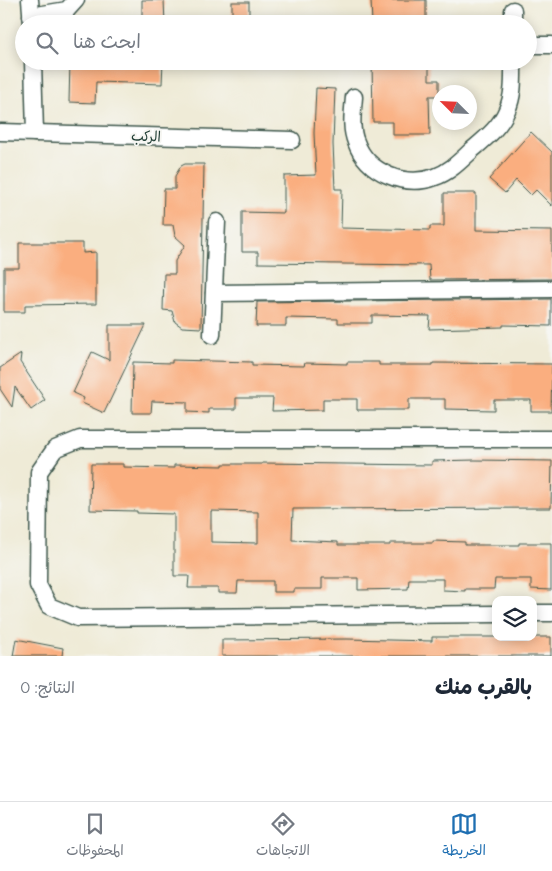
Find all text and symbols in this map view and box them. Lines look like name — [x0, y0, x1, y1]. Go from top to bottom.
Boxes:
search box — [15, 15, 537, 70]
icon: search — [33, 29, 61, 57]
text: ابحث هنا — [73, 29, 141, 53]
north arrow — [432, 85, 477, 130]
street label: الركب — [131, 126, 161, 146]
map controls — [492, 596, 537, 641]
button: layers — [492, 596, 537, 641]
text: بالقرب منك — [435, 673, 532, 700]
text: النتائج: 0 — [20, 677, 75, 697]
tab: المحفوظات — [66, 810, 124, 863]
tab: الاتجاهات — [256, 810, 310, 863]
tab: الخريطة — [442, 810, 486, 863]

